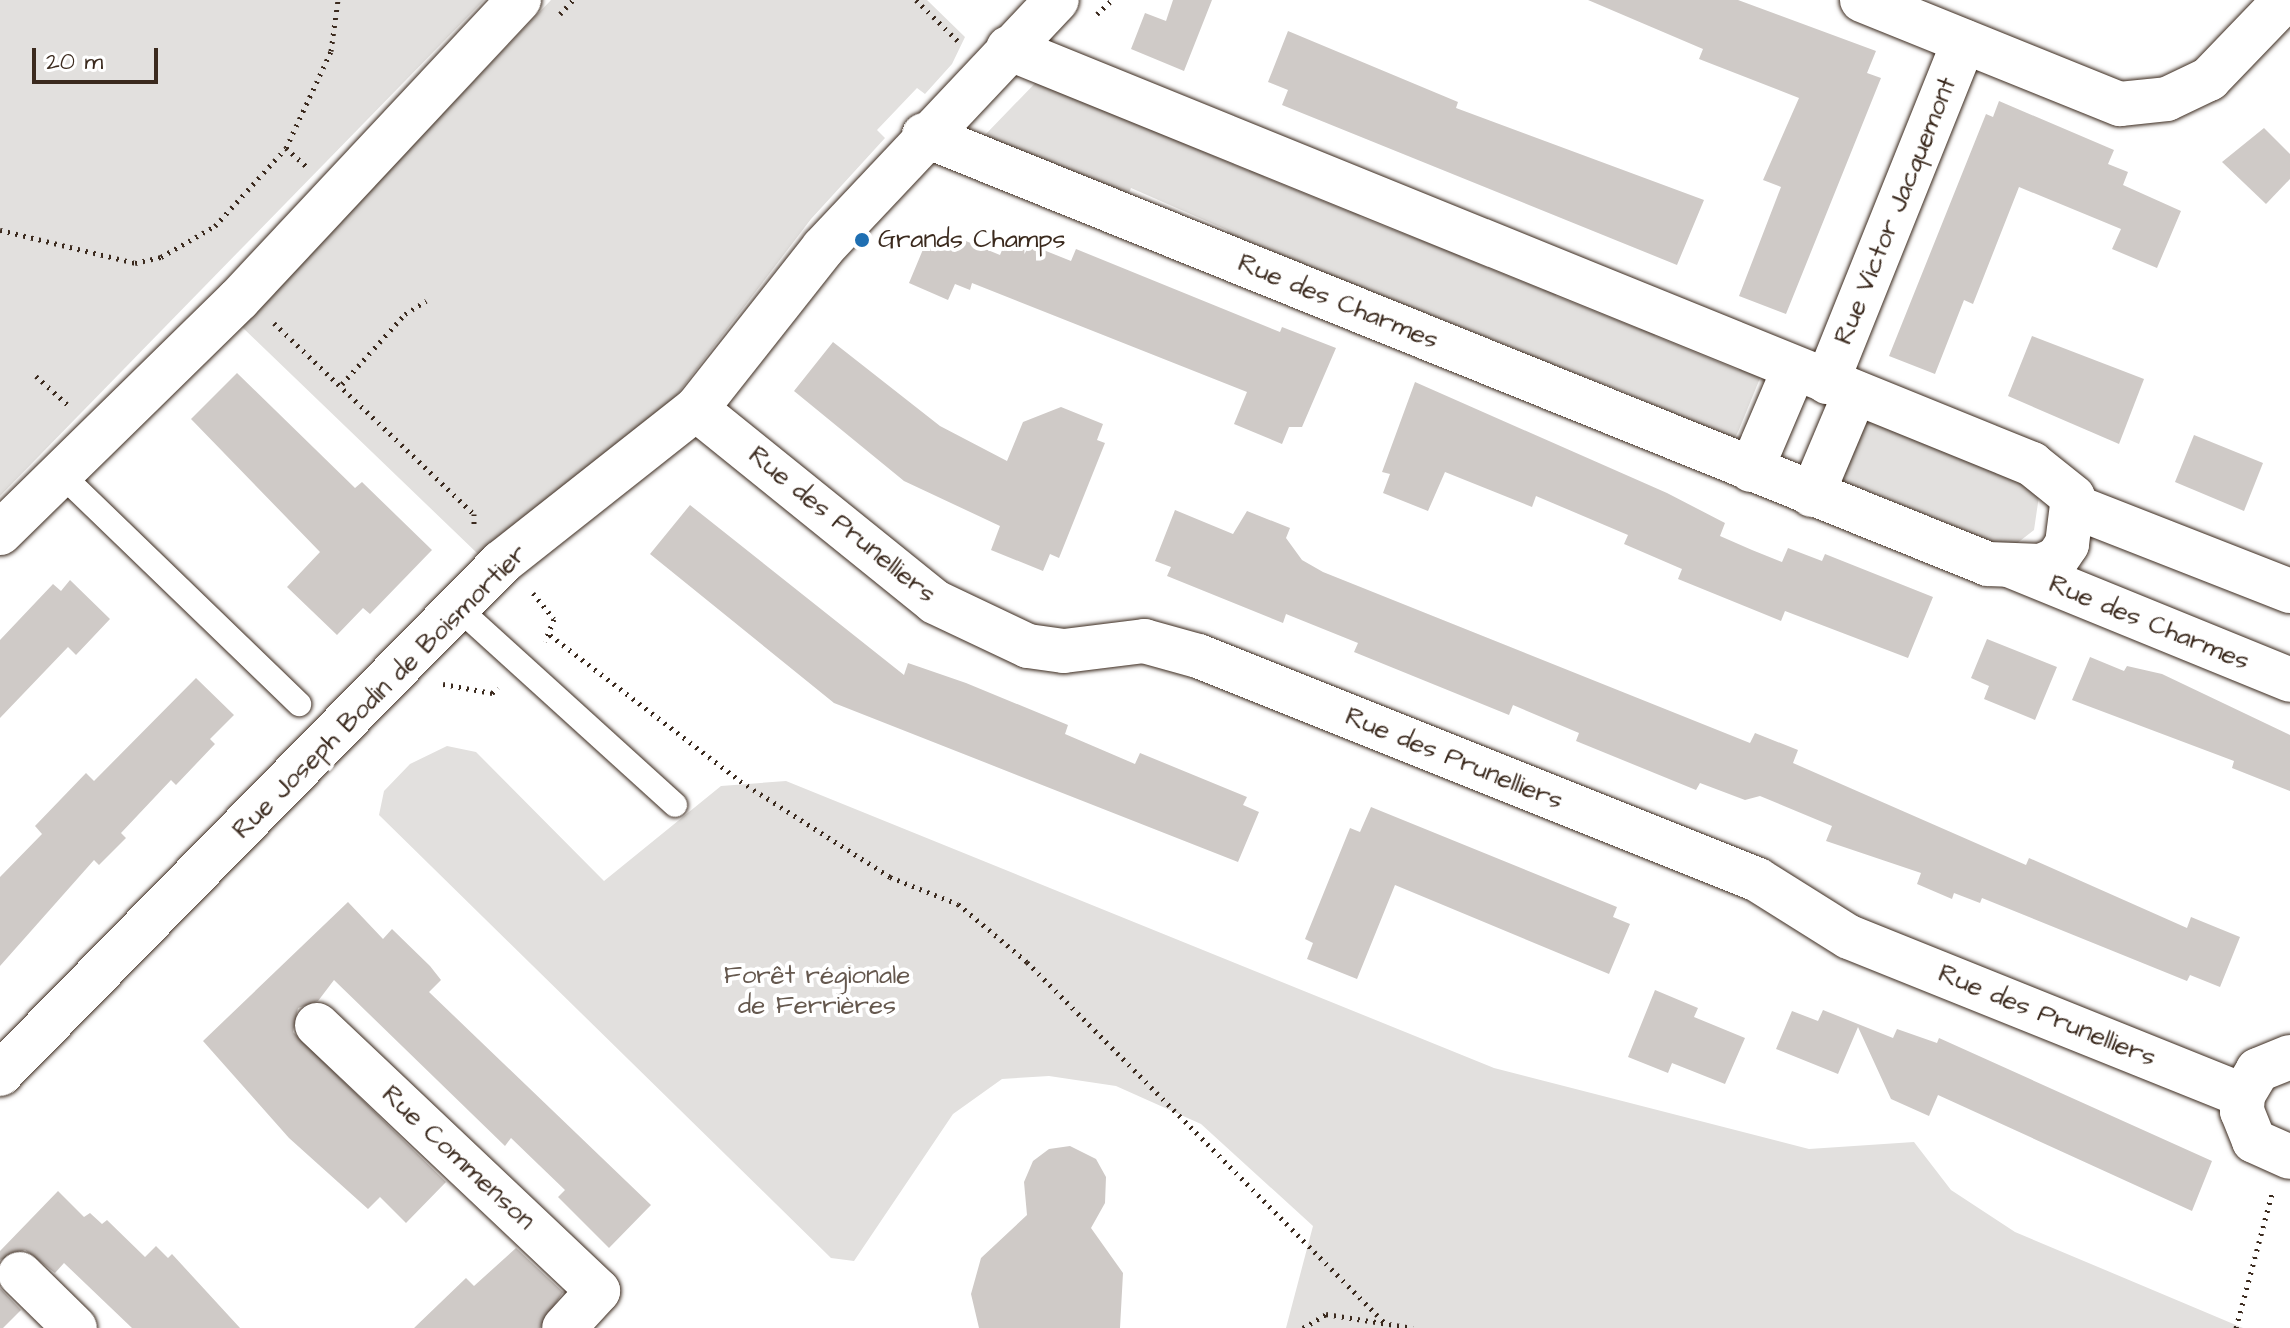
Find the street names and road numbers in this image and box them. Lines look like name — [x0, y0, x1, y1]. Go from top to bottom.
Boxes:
street label: Rue Victor Jacquemont — [1828, 73, 1964, 349]
street label: Rue des Charmes — [1233, 248, 1443, 356]
street label: Rue des Prunelliers — [742, 440, 942, 610]
street label: Rue Joseph Bodin de Boismortier — [226, 538, 534, 846]
street label: Rue des Charmes — [2044, 569, 2254, 677]
street label: Rue des Prunelliers — [1341, 701, 1567, 817]
street label: Rue des Prunelliers — [1934, 958, 2160, 1074]
street label: Rue Commenson — [375, 1079, 541, 1237]

